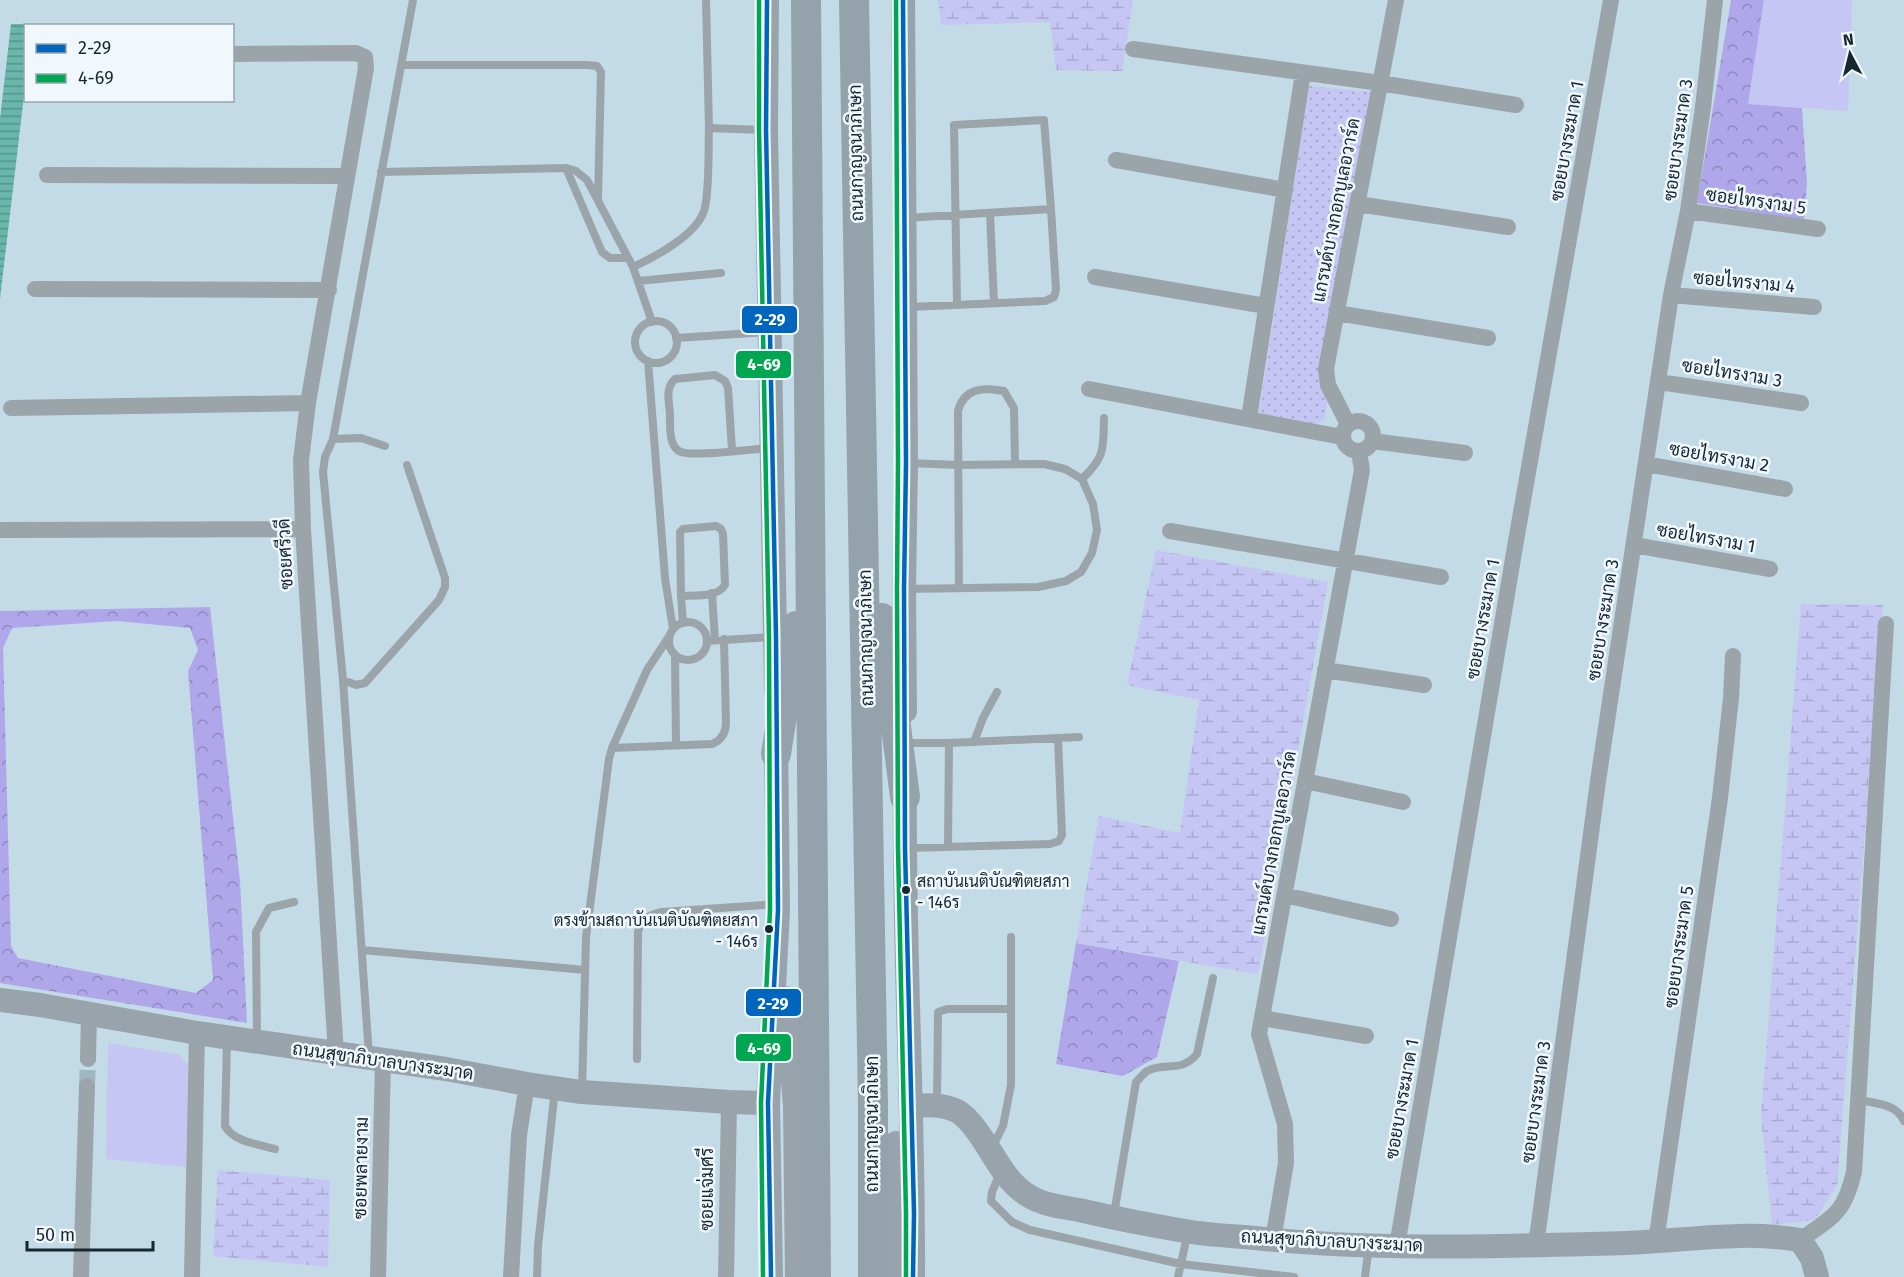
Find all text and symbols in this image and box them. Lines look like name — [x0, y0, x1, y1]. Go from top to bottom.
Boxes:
legend — [24, 24, 234, 102]
north arrow — [1820, 24, 1880, 84]
text: N — [1842, 30, 1855, 50]
text: 2-29 — [78, 37, 111, 59]
text: 4-69 — [78, 67, 114, 89]
street label: ซอยบางระมาด 3 — [1659, 78, 1697, 202]
street label: ซอยบางระมาด 1 — [1546, 79, 1588, 203]
street label: ถนนกาญจนาภิเษก — [844, 84, 868, 222]
street label: แกรนด์บางกอกบูเลอวาร์ด — [1305, 116, 1367, 304]
street label: ซอยไทรงาม 5 — [1704, 181, 1808, 219]
street label: ซอยไทรงาม 4 — [1692, 265, 1796, 297]
line badge: 2-29 — [741, 305, 798, 334]
text: 2-29 — [754, 310, 786, 329]
line badge: 4-69 — [735, 350, 792, 379]
street label: ซอยไทรงาม 3 — [1680, 352, 1784, 392]
text: 4-69 — [747, 355, 781, 374]
street label: ซอยไทรงาม 2 — [1667, 435, 1771, 477]
street label: ซอยไทรงาม 1 — [1655, 517, 1758, 558]
street label: ซอยศรีวดี — [270, 518, 298, 590]
street label: ซอยบางระมาด 1 — [1462, 557, 1504, 681]
street label: ซอยบางระมาด 3 — [1583, 558, 1623, 682]
street label: ถนนกาญจนาภิเษก — [854, 569, 878, 707]
street label: แกรนด์บางกอกบูเลอวาร์ด — [1245, 749, 1303, 937]
place label: สถาบันเนติบัณฑิตยสภา - 146ร — [917, 871, 1069, 912]
marker: สถาบันเนติบัณฑิตยสภา - 146ร — [900, 884, 912, 896]
street label: ซอยบางระมาด 5 — [1660, 885, 1698, 1009]
place label: ตรงข้ามสถาบันเนติบัณฑิตยสภา - 146ร — [554, 910, 758, 951]
marker: ตรงข้ามสถาบันเนติบัณฑิตยสภา - 146ร — [763, 923, 775, 935]
line badge: 2-29 — [745, 988, 802, 1017]
text: 2-29 — [757, 994, 789, 1013]
line badge: 4-69 — [735, 1033, 792, 1062]
street label: ถนนสุขาภิบาลบางระมาด — [291, 1037, 475, 1086]
street label: ซอยบางระมาด 1 — [1381, 1037, 1423, 1161]
text: 4-69 — [747, 1039, 781, 1058]
street label: ซอยบางระมาด 3 — [1517, 1040, 1555, 1164]
street label: ถนนกาญจนาภิเษก — [861, 1056, 883, 1192]
street label: ซอยพลายงาม — [349, 1117, 373, 1219]
street label: ซอยแจ่มศรี — [694, 1147, 718, 1230]
scale bar — [27, 1214, 153, 1252]
text: 50 m — [36, 1224, 75, 1246]
street label: ถนนสุขาภิบาลบางระมาด — [1240, 1225, 1424, 1258]

